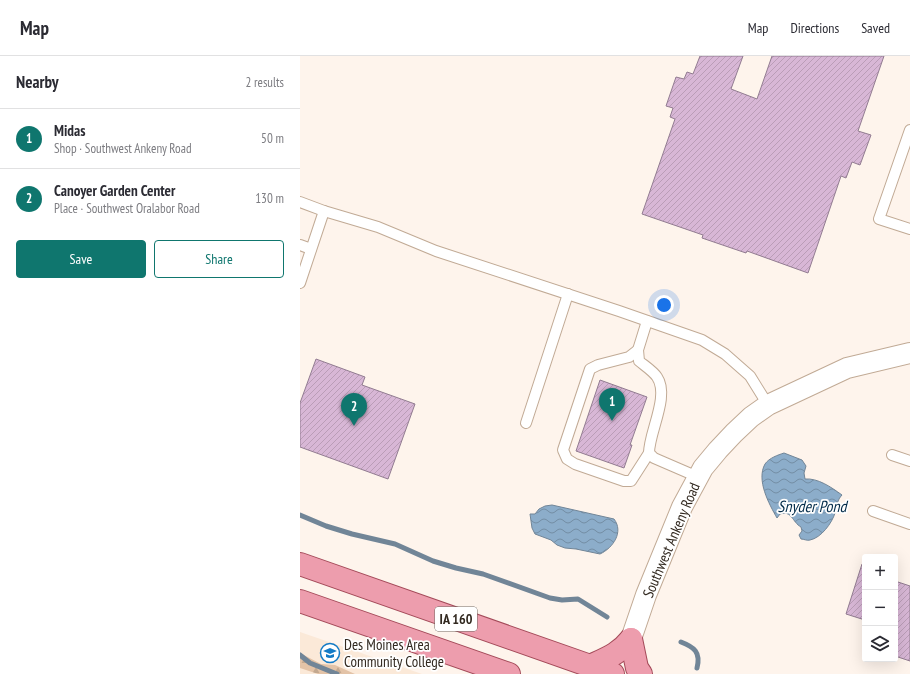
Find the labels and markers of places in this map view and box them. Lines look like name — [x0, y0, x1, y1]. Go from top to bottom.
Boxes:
pin: 1 — [599, 388, 625, 421]
pin: 2 — [341, 393, 367, 426]
place label: Des Moines Area Community College — [344, 635, 444, 671]
school or university icon: Des Moines Area Community College — [319, 642, 341, 664]

